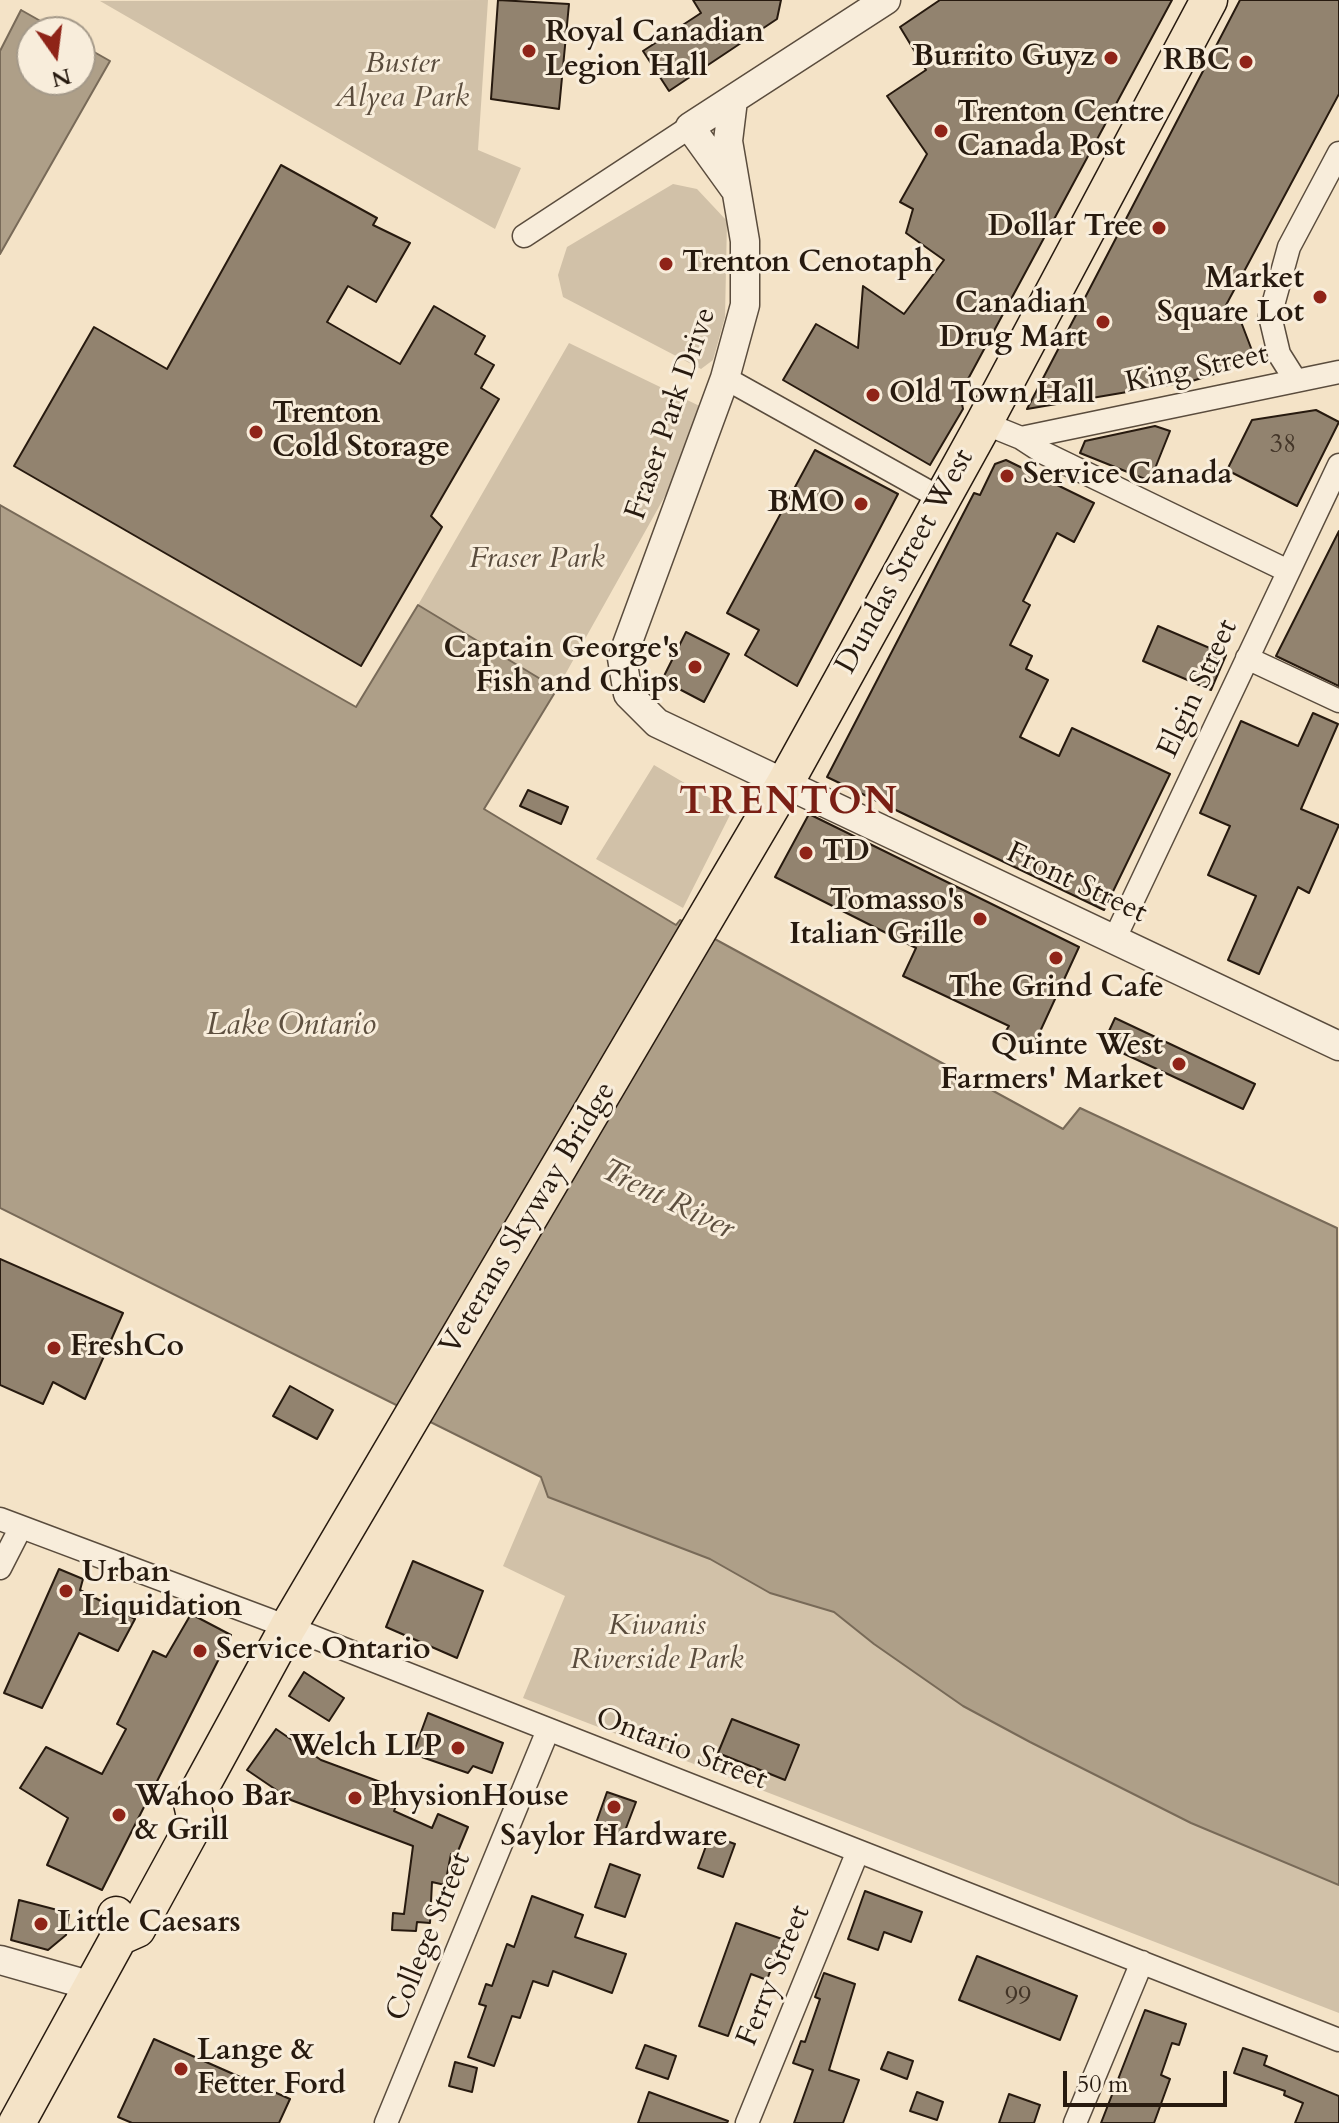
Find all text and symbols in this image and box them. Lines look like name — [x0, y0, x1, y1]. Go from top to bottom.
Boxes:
north arrow — [16, 16, 96, 96]
place label: Royal Canadian Legion Hall — [545, 16, 764, 86]
place label: Burrito Guyz — [912, 40, 1095, 76]
marker: Royal Canadian Legion Hall — [520, 42, 538, 60]
place label: RBC — [1163, 44, 1230, 80]
park label: Buster Alyea Park — [335, 47, 469, 118]
marker: Burrito Guyz — [1102, 49, 1120, 67]
marker: RBC — [1237, 53, 1255, 71]
text: N — [48, 60, 74, 94]
place label: Trenton Centre Canada Post — [957, 96, 1165, 166]
marker: Trenton Centre Canada Post — [932, 122, 950, 140]
place label: Dollar Tree — [988, 210, 1143, 246]
marker: Dollar Tree — [1150, 219, 1168, 237]
place label: Trenton Cenotaph — [682, 246, 933, 282]
marker: Trenton Cenotaph — [657, 255, 675, 273]
place label: Market Square Lot — [1157, 262, 1304, 332]
place label: Canadian Drug Mart — [939, 287, 1087, 358]
marker: Market Square Lot — [1311, 288, 1329, 306]
street label: Fraser Park Drive — [619, 303, 725, 525]
marker: Canadian Drug Mart — [1094, 313, 1112, 331]
street label: King Street — [1122, 337, 1272, 403]
place label: Old Town Hall — [889, 377, 1095, 413]
marker: Old Town Hall — [864, 386, 882, 404]
place label: Trenton Cold Storage — [272, 397, 450, 468]
marker: Trenton Cold Storage — [247, 423, 265, 441]
house number: 38 — [1270, 430, 1296, 462]
street label: Dundas Street West — [829, 443, 983, 681]
place label: Service Canada — [1023, 458, 1232, 494]
marker: Service Canada — [998, 467, 1016, 485]
place label: BMO — [767, 486, 845, 522]
marker: BMO — [852, 495, 870, 513]
park label: Fraser Park — [469, 542, 605, 578]
street label: Elgin Street — [1151, 614, 1247, 764]
place label: Captain George's Fish and Chips — [444, 632, 679, 702]
marker: Captain George's Fish and Chips — [686, 658, 704, 676]
district label: TRENTON — [679, 781, 899, 827]
place label: TD — [822, 835, 870, 871]
street label: Front Street — [1000, 836, 1152, 932]
marker: TD — [797, 844, 815, 862]
place label: Tomasso's Italian Grille — [789, 884, 964, 954]
marker: Tomasso's Italian Grille — [971, 910, 989, 928]
marker: The Grind Cafe — [1047, 949, 1065, 967]
place label: The Grind Cafe — [948, 971, 1164, 1007]
water label: Lake Ontario — [206, 1008, 376, 1046]
place label: Quinte West Farmers' Market — [940, 1029, 1163, 1100]
marker: Quinte West Farmers' Market — [1170, 1055, 1188, 1073]
street label: Veterans Skyway Bridge — [433, 1076, 625, 1362]
water label: Trent River — [594, 1152, 740, 1250]
place label: FreshCo — [70, 1330, 184, 1366]
marker: FreshCo — [45, 1339, 63, 1357]
place label: Urban Liquidation — [82, 1556, 242, 1626]
marker: Urban Liquidation — [57, 1582, 75, 1600]
park label: Kiwanis Riverside Park — [570, 1609, 744, 1680]
place label: Service Ontario — [216, 1633, 431, 1669]
marker: Service Ontario — [191, 1642, 209, 1660]
street label: Ontario Street — [590, 1701, 772, 1799]
place label: Welch LLP — [290, 1730, 442, 1766]
marker: Welch LLP — [449, 1739, 467, 1757]
place label: Wahoo Bar & Grill — [135, 1780, 291, 1850]
place label: PhysionHouse — [371, 1780, 569, 1816]
marker: PhysionHouse — [346, 1789, 364, 1807]
marker: Saylor Hardware — [605, 1798, 623, 1816]
marker: Wahoo Bar & Grill — [110, 1806, 128, 1824]
place label: Saylor Hardware — [500, 1820, 728, 1856]
street label: College Street — [380, 1847, 480, 2027]
street label: Ferry Street — [730, 1900, 820, 2052]
place label: Little Caesars — [57, 1906, 241, 1942]
marker: Little Caesars — [32, 1915, 50, 1933]
house number: 99 — [1005, 1982, 1031, 2014]
place label: Lange & Fetter Ford — [197, 2034, 346, 2104]
scale bar — [1067, 2055, 1231, 2105]
marker: Lange & Fetter Ford — [172, 2060, 190, 2078]
text: 50 m — [1077, 2068, 1128, 2101]

